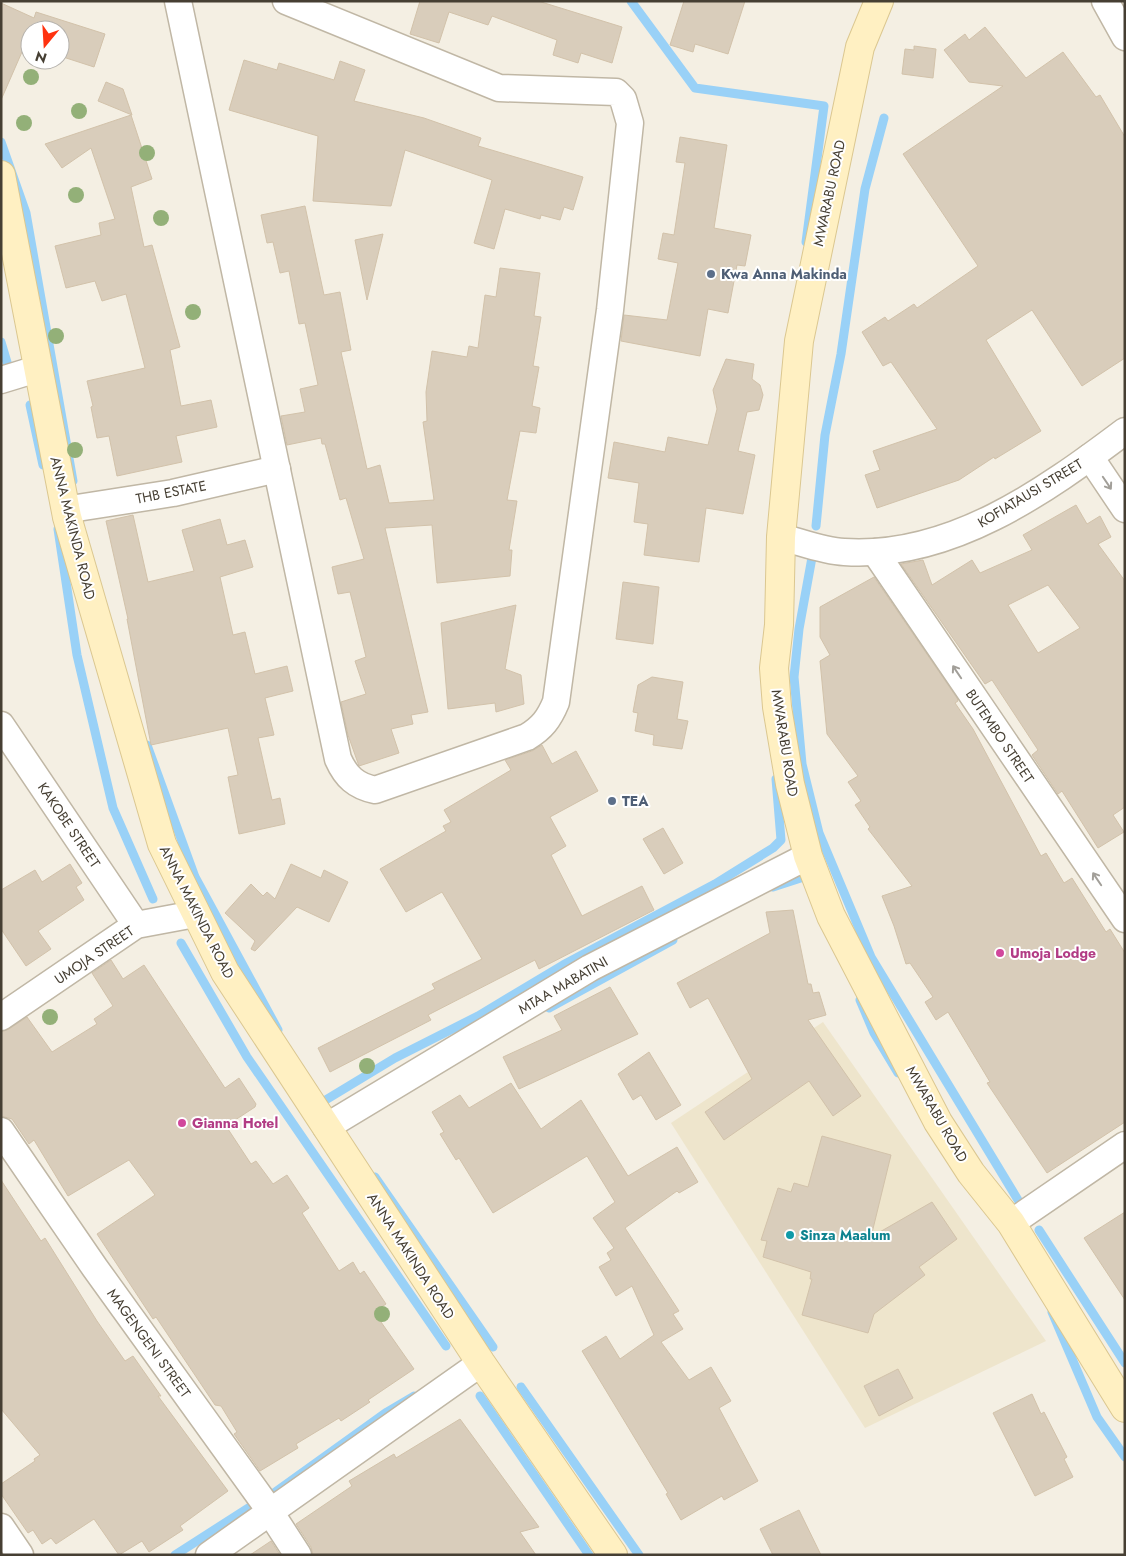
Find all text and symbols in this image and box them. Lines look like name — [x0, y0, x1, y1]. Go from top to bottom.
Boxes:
north arrow — [20, 20, 70, 70]
text: N — [33, 46, 49, 69]
street label: MWARABU ROAD — [808, 138, 850, 248]
place label: Kwa Anna Makinda — [721, 264, 847, 284]
marker: Kwa Anna Makinda — [705, 268, 717, 280]
street label: KOFIATAUSI STREET — [974, 453, 1087, 532]
street label: ANNA MAKINDA ROAD — [46, 454, 100, 602]
street label: THB ESTATE — [134, 475, 208, 509]
one-way arrow — [1102, 476, 1113, 490]
one-way arrow — [952, 666, 962, 680]
street label: BUTEMBO STREET — [961, 685, 1039, 787]
street label: MWARABU ROAD — [767, 688, 803, 798]
street label: KAKOBE STREET — [33, 778, 105, 872]
place label: TEA — [622, 791, 649, 811]
marker: TEA — [606, 795, 618, 807]
street label: ANNA MAKINDA ROAD — [155, 842, 239, 982]
one-way arrow — [1092, 872, 1102, 886]
street label: UMOJA STREET — [50, 921, 138, 989]
place label: Umoja Lodge — [1010, 943, 1096, 963]
marker: Umoja Lodge — [994, 947, 1006, 959]
street label: MTAA MABATINI — [515, 951, 611, 1019]
street label: MWARABU ROAD — [901, 1062, 973, 1166]
place label: Gianna Hotel — [192, 1113, 278, 1133]
marker: Gianna Hotel — [176, 1117, 188, 1129]
street label: ANNA MAKINDA ROAD — [363, 1189, 459, 1323]
place label: Sinza Maalum — [800, 1225, 891, 1245]
marker: Sinza Maalum — [784, 1229, 796, 1241]
street label: MAGENGENI STREET — [103, 1284, 196, 1402]

